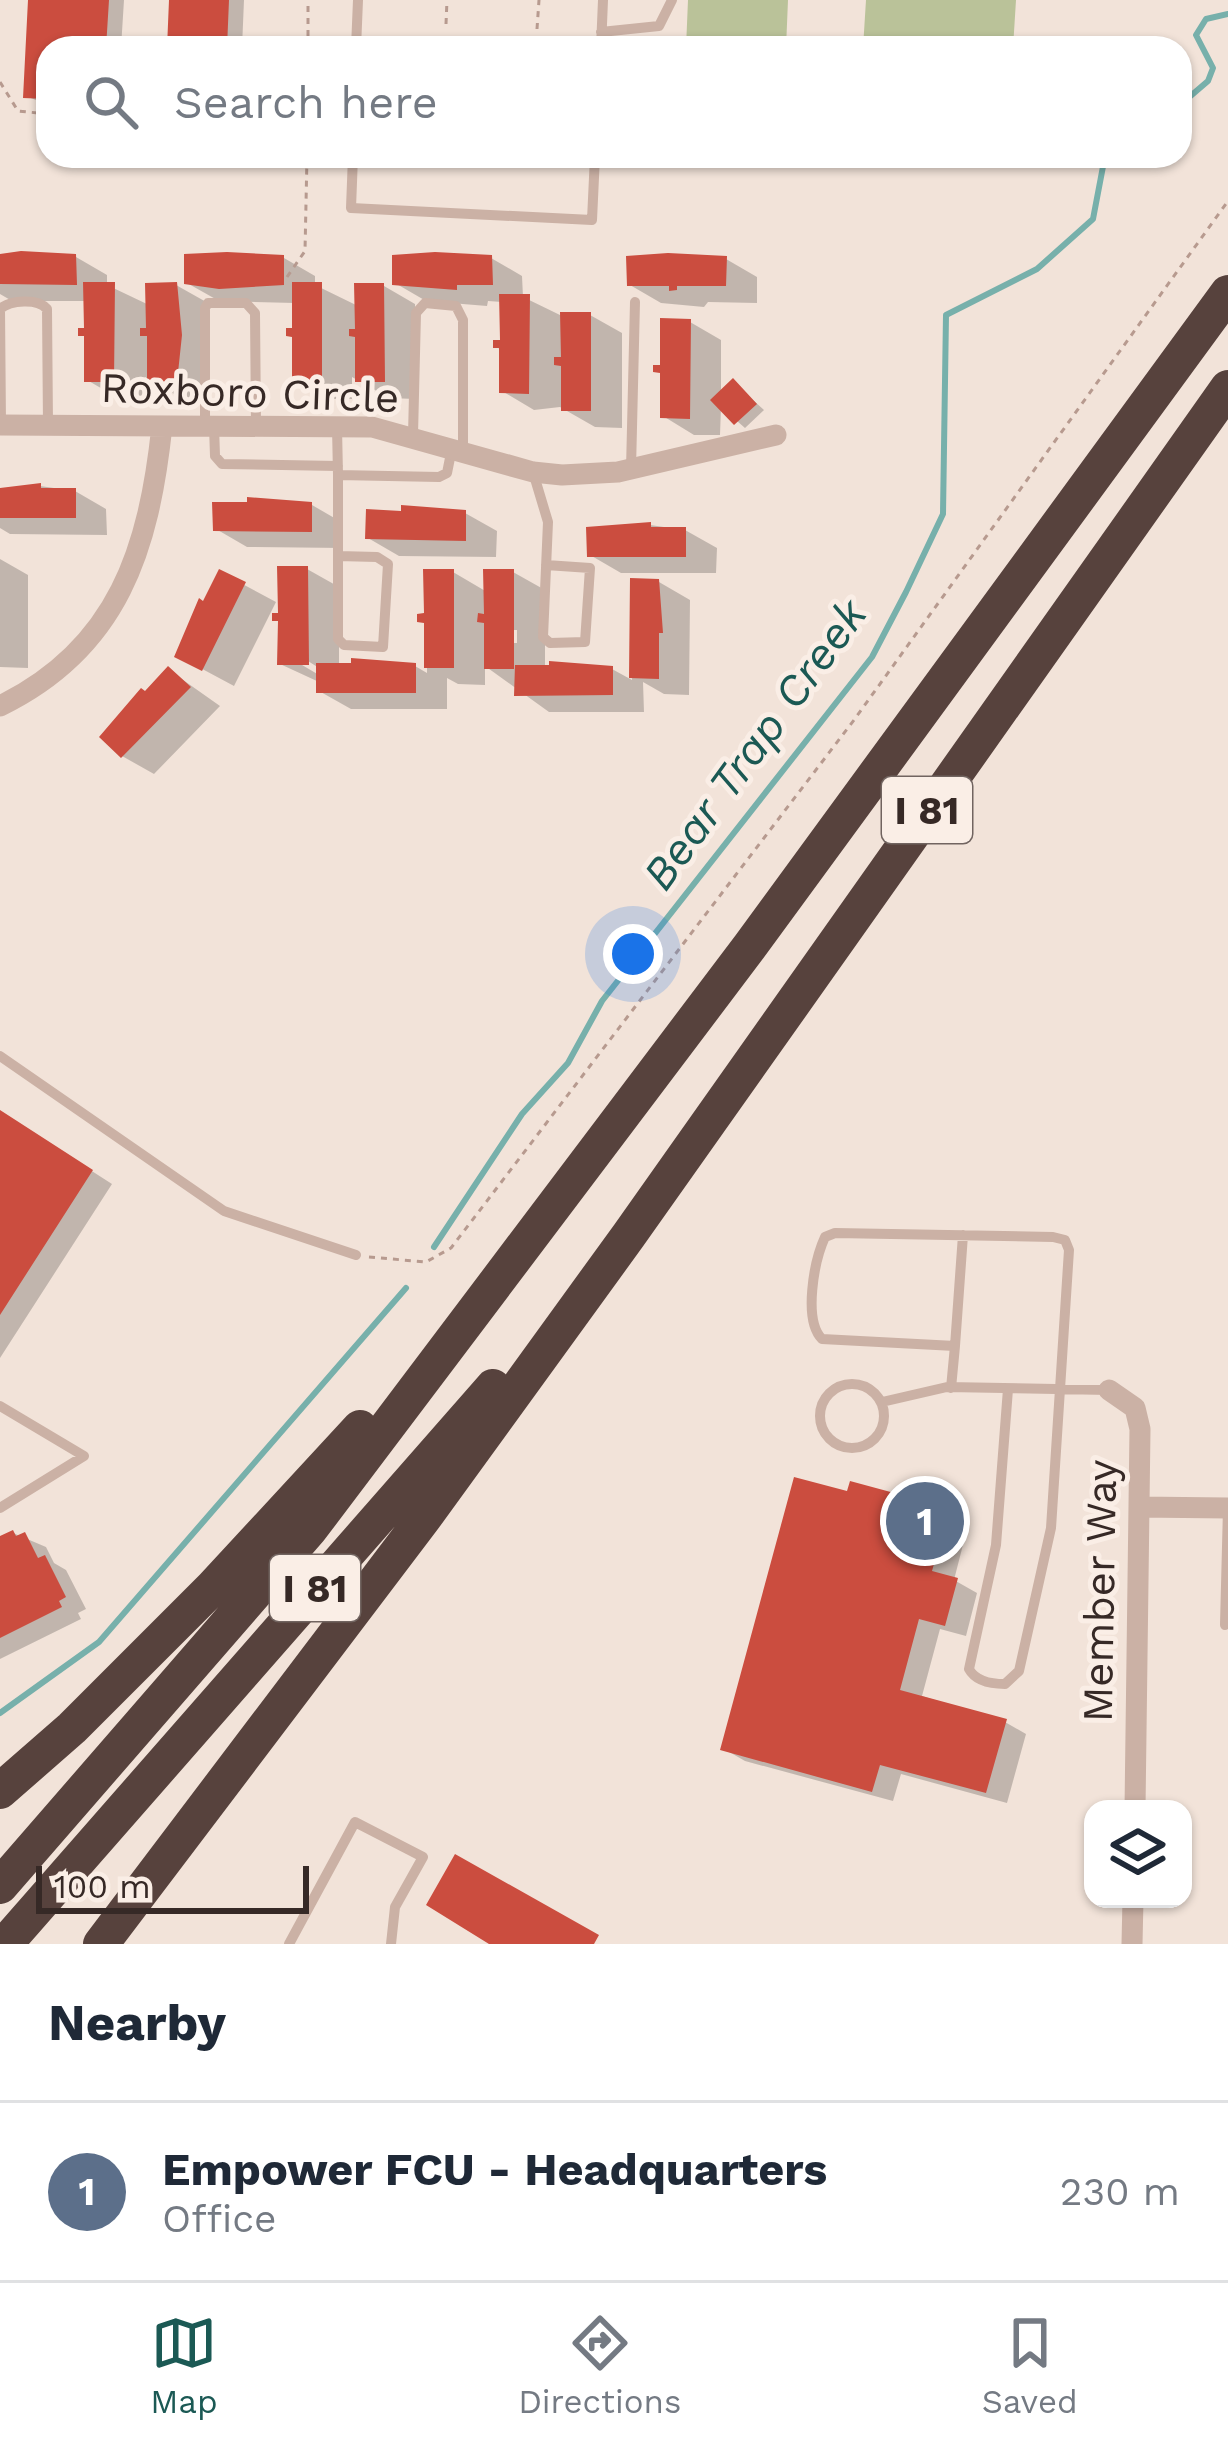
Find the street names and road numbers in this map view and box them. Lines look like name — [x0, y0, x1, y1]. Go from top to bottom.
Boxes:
street label: Roxboro Circle — [100, 363, 400, 422]
road number: I 81 — [882, 777, 972, 843]
street label: Member Way — [1073, 1459, 1126, 1723]
road number: I 81 — [270, 1555, 360, 1621]

